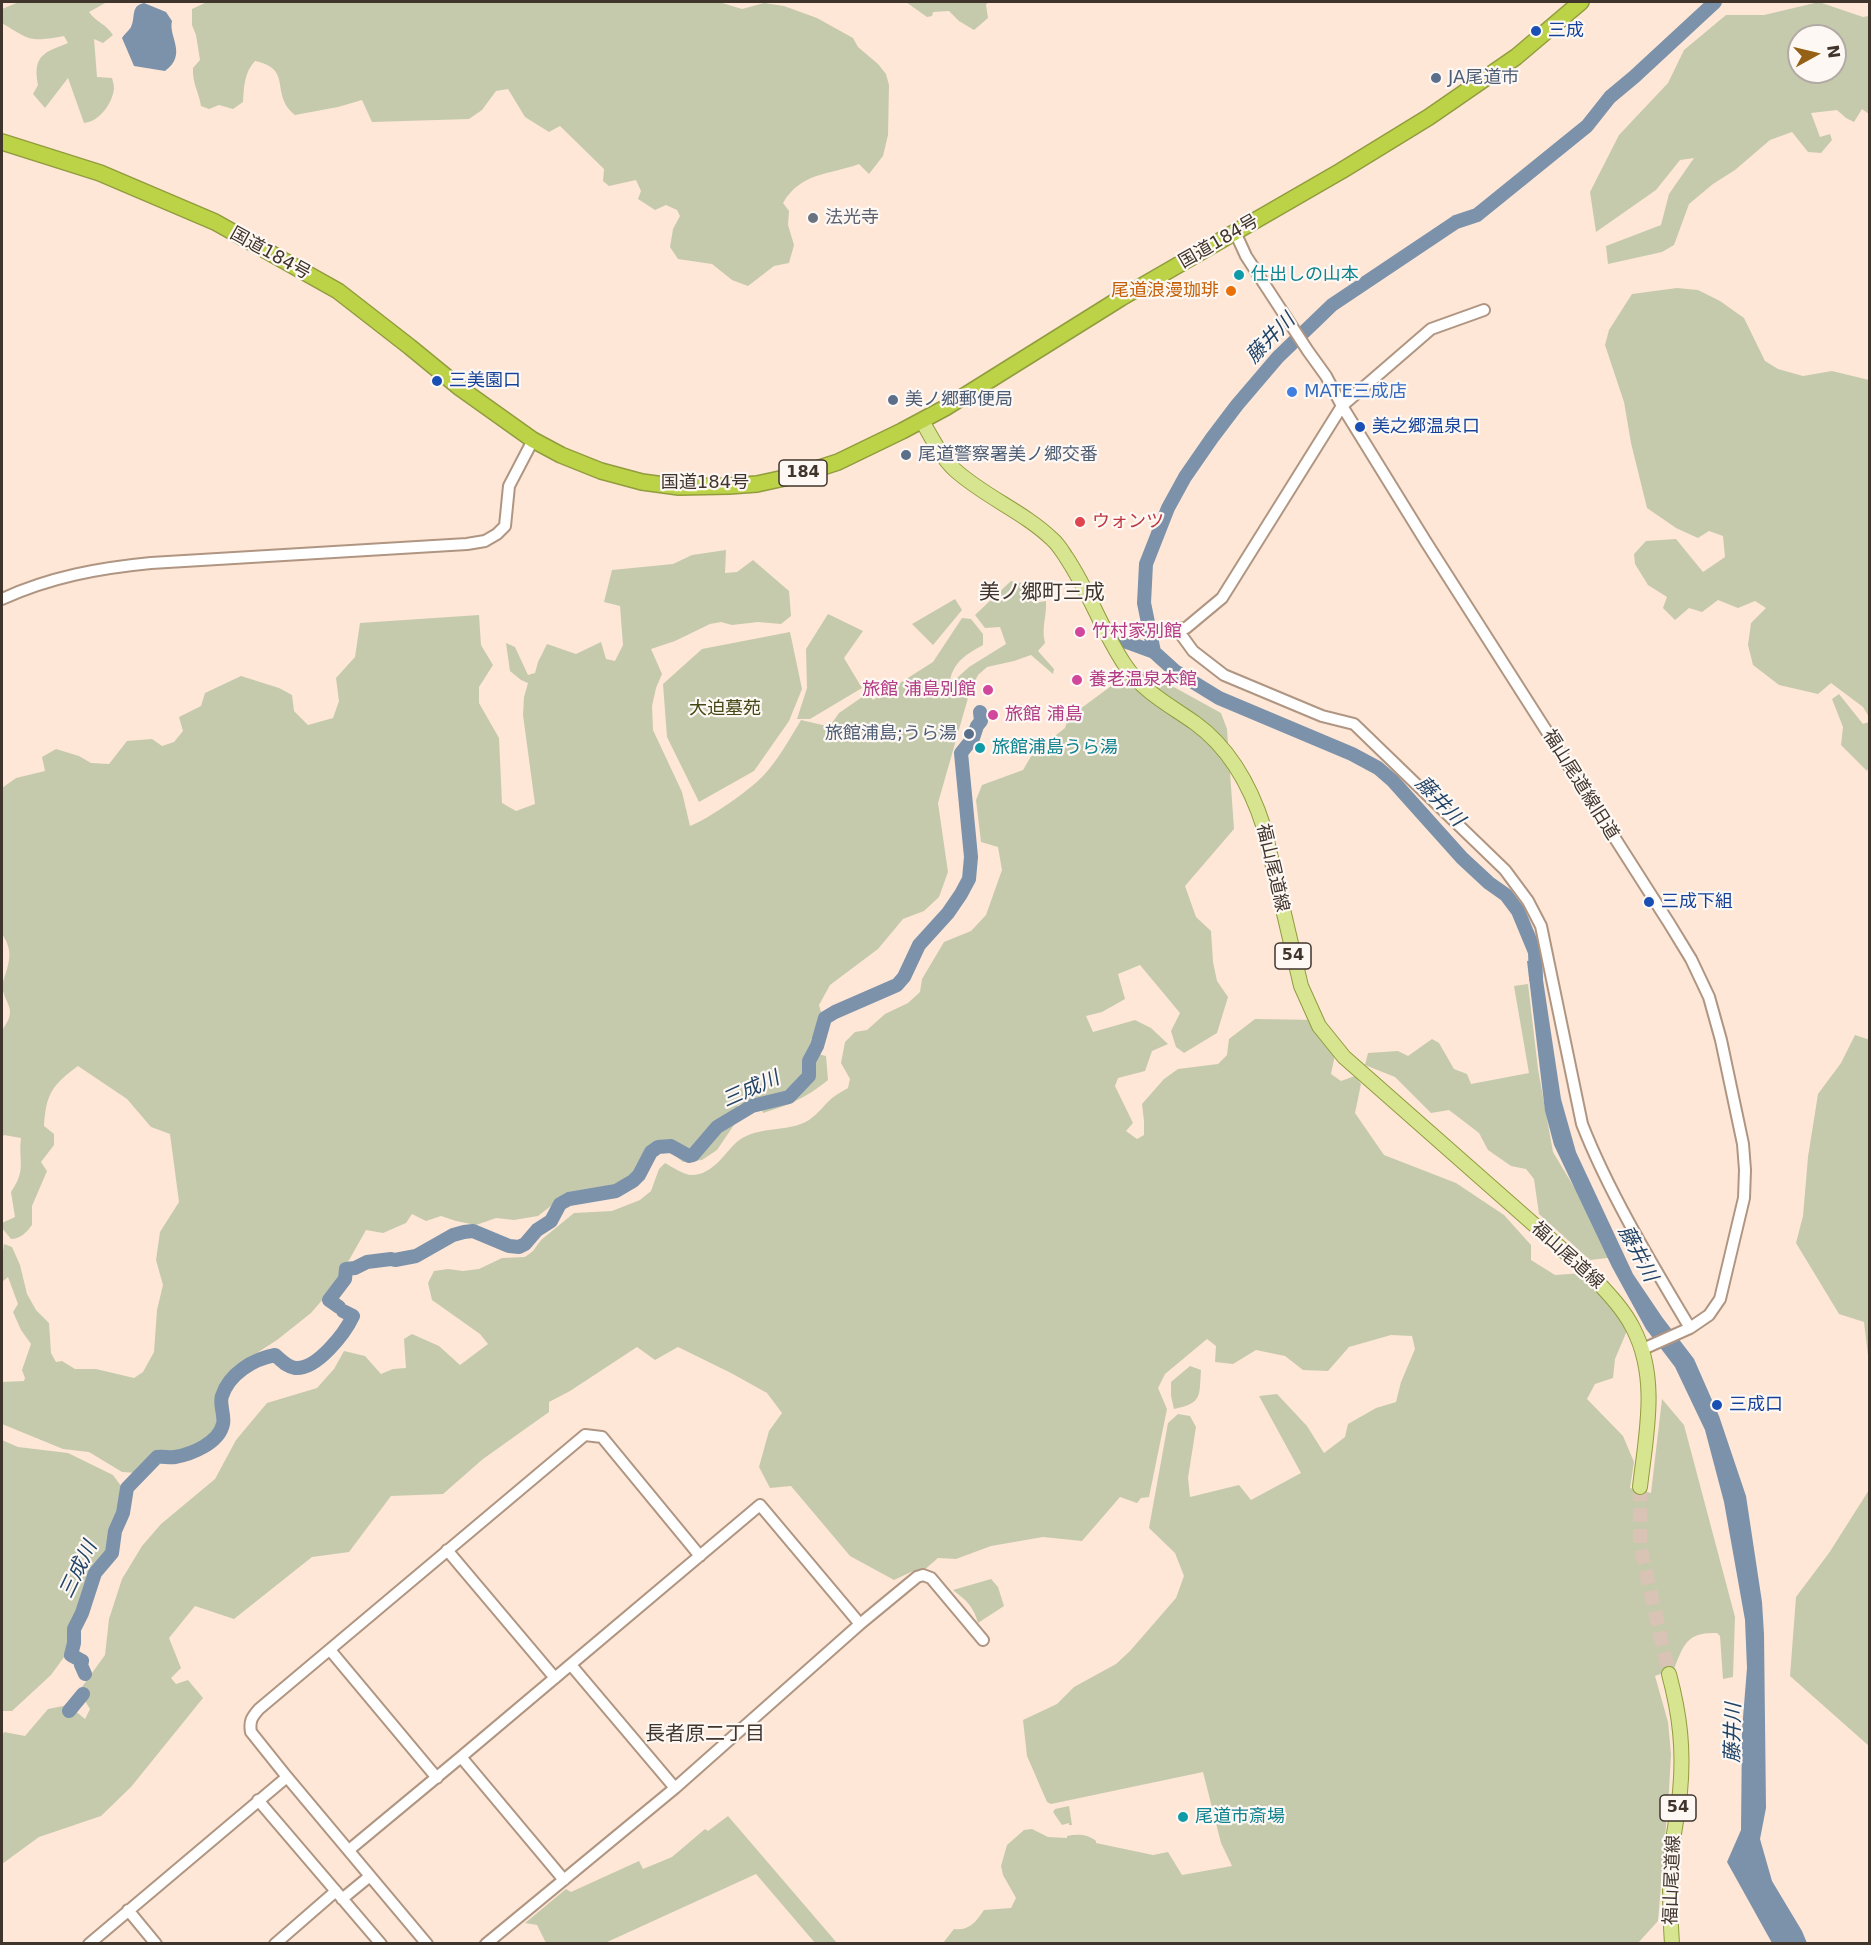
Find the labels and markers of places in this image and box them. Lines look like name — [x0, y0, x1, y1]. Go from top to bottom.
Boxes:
place label: 三成 — [1548, 20, 1584, 42]
marker: 三成 — [1529, 24, 1543, 38]
place label: JA尾道市 — [1448, 67, 1519, 89]
marker: JA尾道市 — [1429, 71, 1443, 85]
place label: 法光寺 — [825, 207, 879, 229]
marker: 法光寺 — [806, 211, 820, 225]
place label: 仕出しの山本 — [1251, 264, 1359, 286]
marker: 仕出しの山本 — [1232, 268, 1246, 282]
place label: 尾道浪漫珈琲 — [1111, 280, 1219, 302]
marker: 尾道浪漫珈琲 — [1224, 284, 1238, 298]
place label: 三美園口 — [449, 370, 521, 392]
marker: 三美園口 — [430, 374, 444, 388]
place label: MATE三成店 — [1304, 381, 1407, 403]
marker: MATE三成店 — [1285, 385, 1299, 399]
place label: 美ノ郷郵便局 — [905, 389, 1013, 411]
marker: 美ノ郷郵便局 — [886, 393, 900, 407]
place label: 美之郷温泉口 — [1372, 416, 1480, 438]
marker: 美之郷温泉口 — [1353, 420, 1367, 434]
place label: 尾道警察署美ノ郷交番 — [918, 444, 1098, 466]
marker: 尾道警察署美ノ郷交番 — [899, 448, 913, 462]
place label: ウォンツ — [1092, 511, 1164, 533]
marker: ウォンツ — [1073, 515, 1087, 529]
place label: 竹村家別館 — [1092, 621, 1182, 643]
marker: 竹村家別館 — [1073, 625, 1087, 639]
place label: 養老温泉本館 — [1089, 669, 1197, 691]
marker: 養老温泉本館 — [1070, 673, 1084, 687]
place label: 旅館 浦島別館 — [862, 679, 976, 701]
marker: 旅館 浦島別館 — [981, 683, 995, 697]
place label: 旅館 浦島 — [1005, 704, 1083, 726]
marker: 旅館 浦島 — [986, 708, 1000, 722]
place label: 旅館浦島;うら湯 — [825, 723, 957, 745]
marker: 旅館浦島;うら湯 — [962, 727, 976, 741]
place label: 旅館浦島うら湯 — [992, 737, 1118, 759]
marker: 旅館浦島うら湯 — [973, 741, 987, 755]
place label: 三成下組 — [1661, 891, 1733, 913]
marker: 三成下組 — [1642, 895, 1656, 909]
place label: 三成口 — [1729, 1394, 1783, 1416]
marker: 三成口 — [1710, 1398, 1724, 1412]
place label: 尾道市斎場 — [1195, 1806, 1285, 1828]
marker: 尾道市斎場 — [1176, 1810, 1190, 1824]

